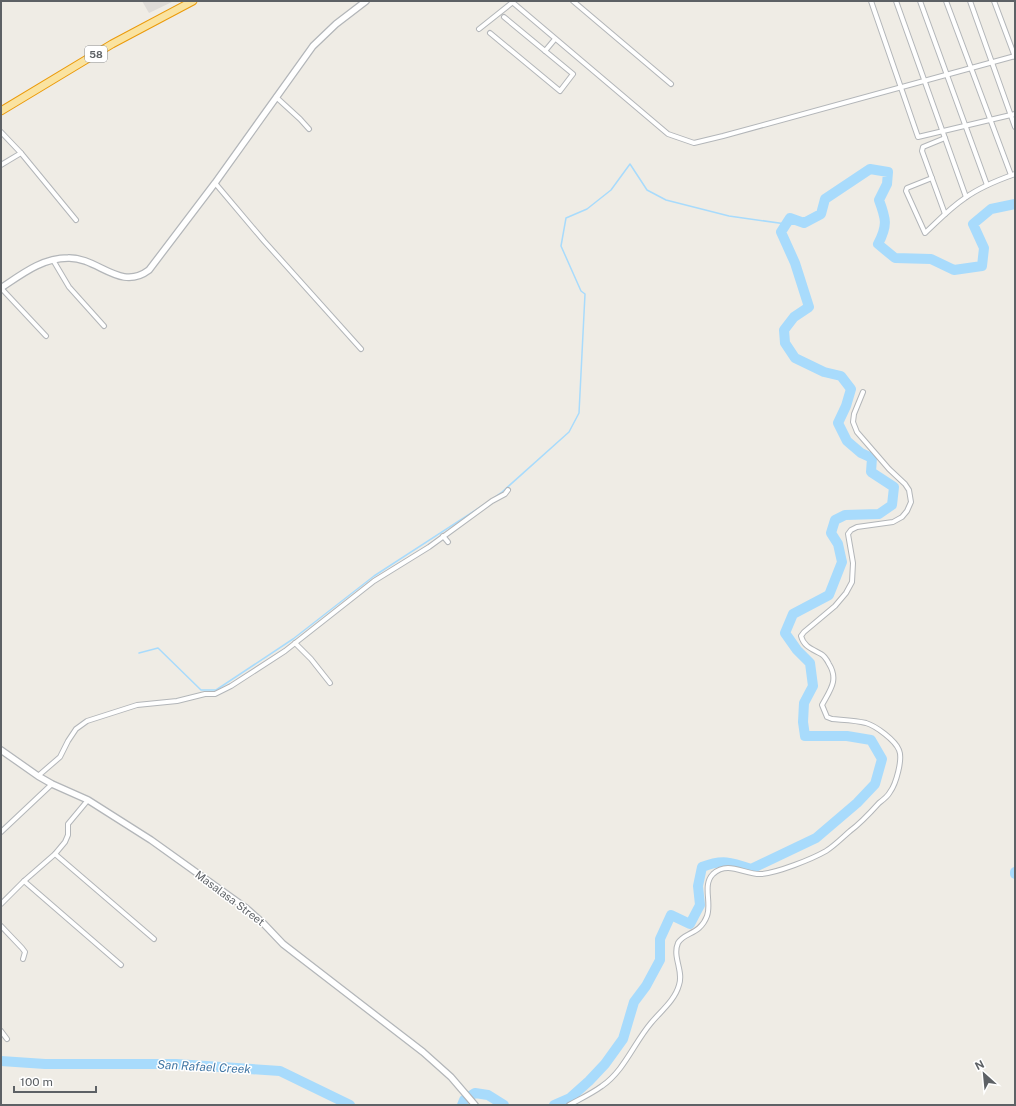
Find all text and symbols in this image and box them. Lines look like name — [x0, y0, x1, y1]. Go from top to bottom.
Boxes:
road number: 58 — [85, 46, 107, 62]
street label: Masalasa Street — [193, 868, 267, 928]
north arrow — [964, 1054, 1004, 1094]
water label: San Rafael Creek — [157, 1058, 252, 1076]
text: N — [973, 1058, 986, 1072]
scale bar — [14, 1068, 96, 1094]
text: 100 m — [20, 1075, 53, 1089]

